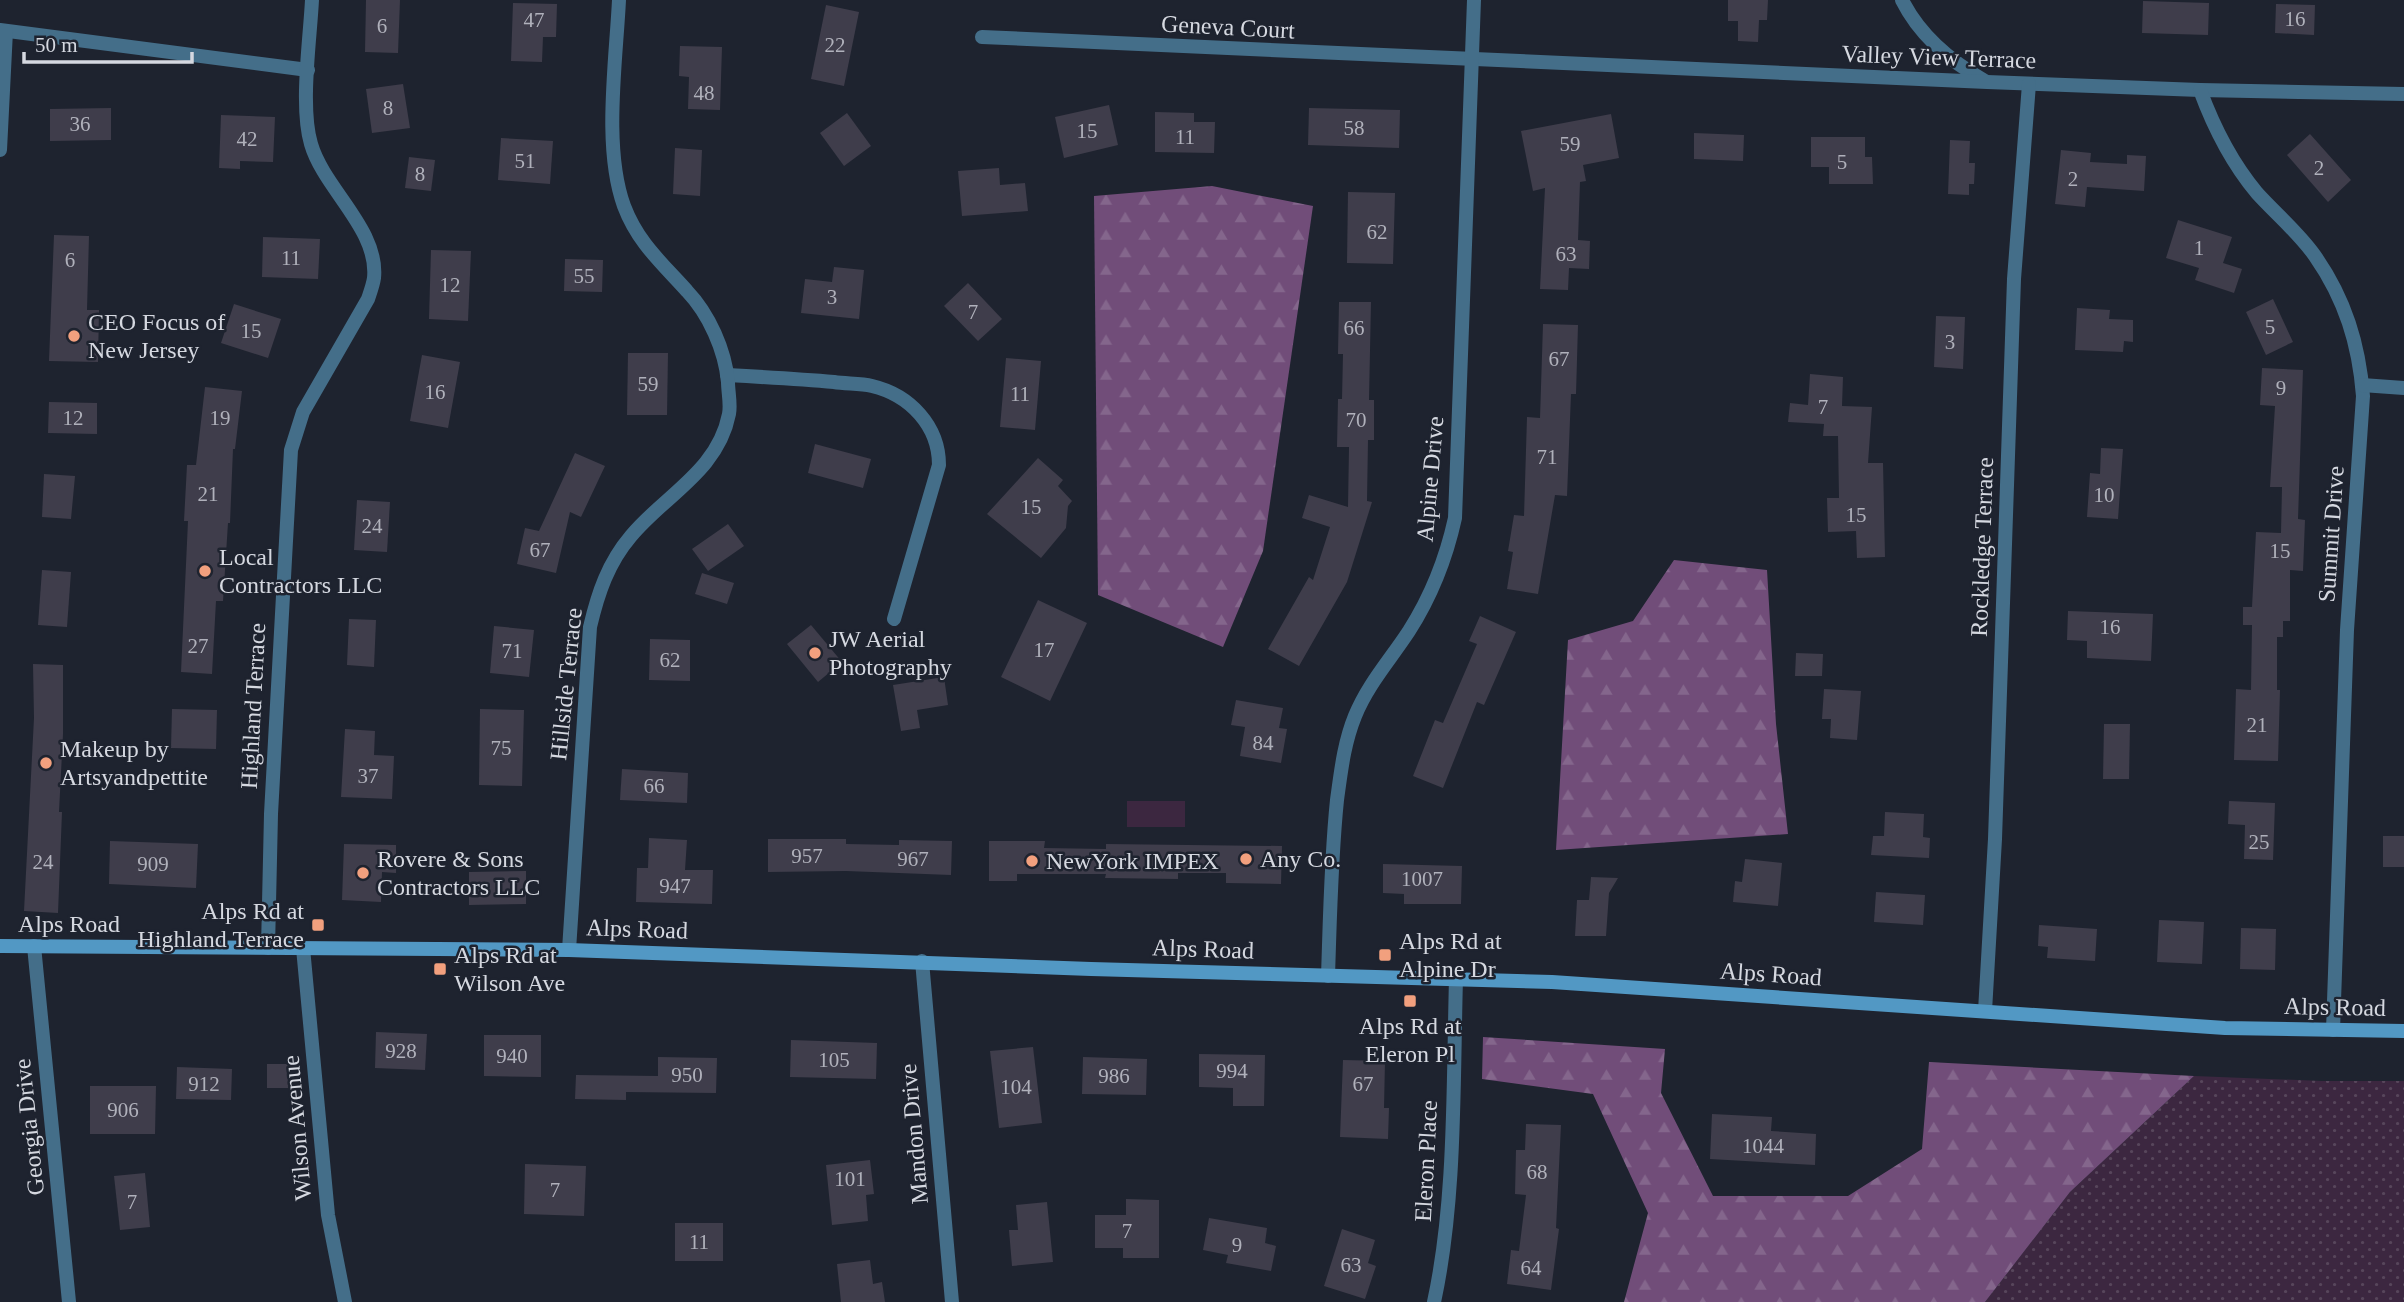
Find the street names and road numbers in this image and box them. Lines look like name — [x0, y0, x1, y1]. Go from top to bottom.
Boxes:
street label: Geneva Court — [1160, 11, 1296, 44]
street label: Valley View Terrace — [1841, 41, 2037, 73]
street label: Alpine Drive — [1412, 415, 1448, 543]
street label: Rockledge Terrace — [1966, 457, 1998, 637]
street label: Summit Drive — [2313, 465, 2349, 603]
street label: Hillside Terrace — [545, 606, 587, 762]
street label: Highland Terrace — [236, 622, 270, 790]
street label: Alps Road — [18, 911, 120, 937]
street label: Alps Road — [586, 914, 688, 944]
street label: Alps Road — [1152, 934, 1254, 964]
street label: Alps Road — [1719, 957, 1823, 991]
street label: Alps Road — [2284, 993, 2386, 1021]
street label: Wilson Avenue — [278, 1054, 316, 1202]
street label: Georgia Drive — [9, 1057, 49, 1197]
street label: Mandon Drive — [895, 1063, 933, 1205]
street label: Eleron Place — [1410, 1099, 1442, 1223]

